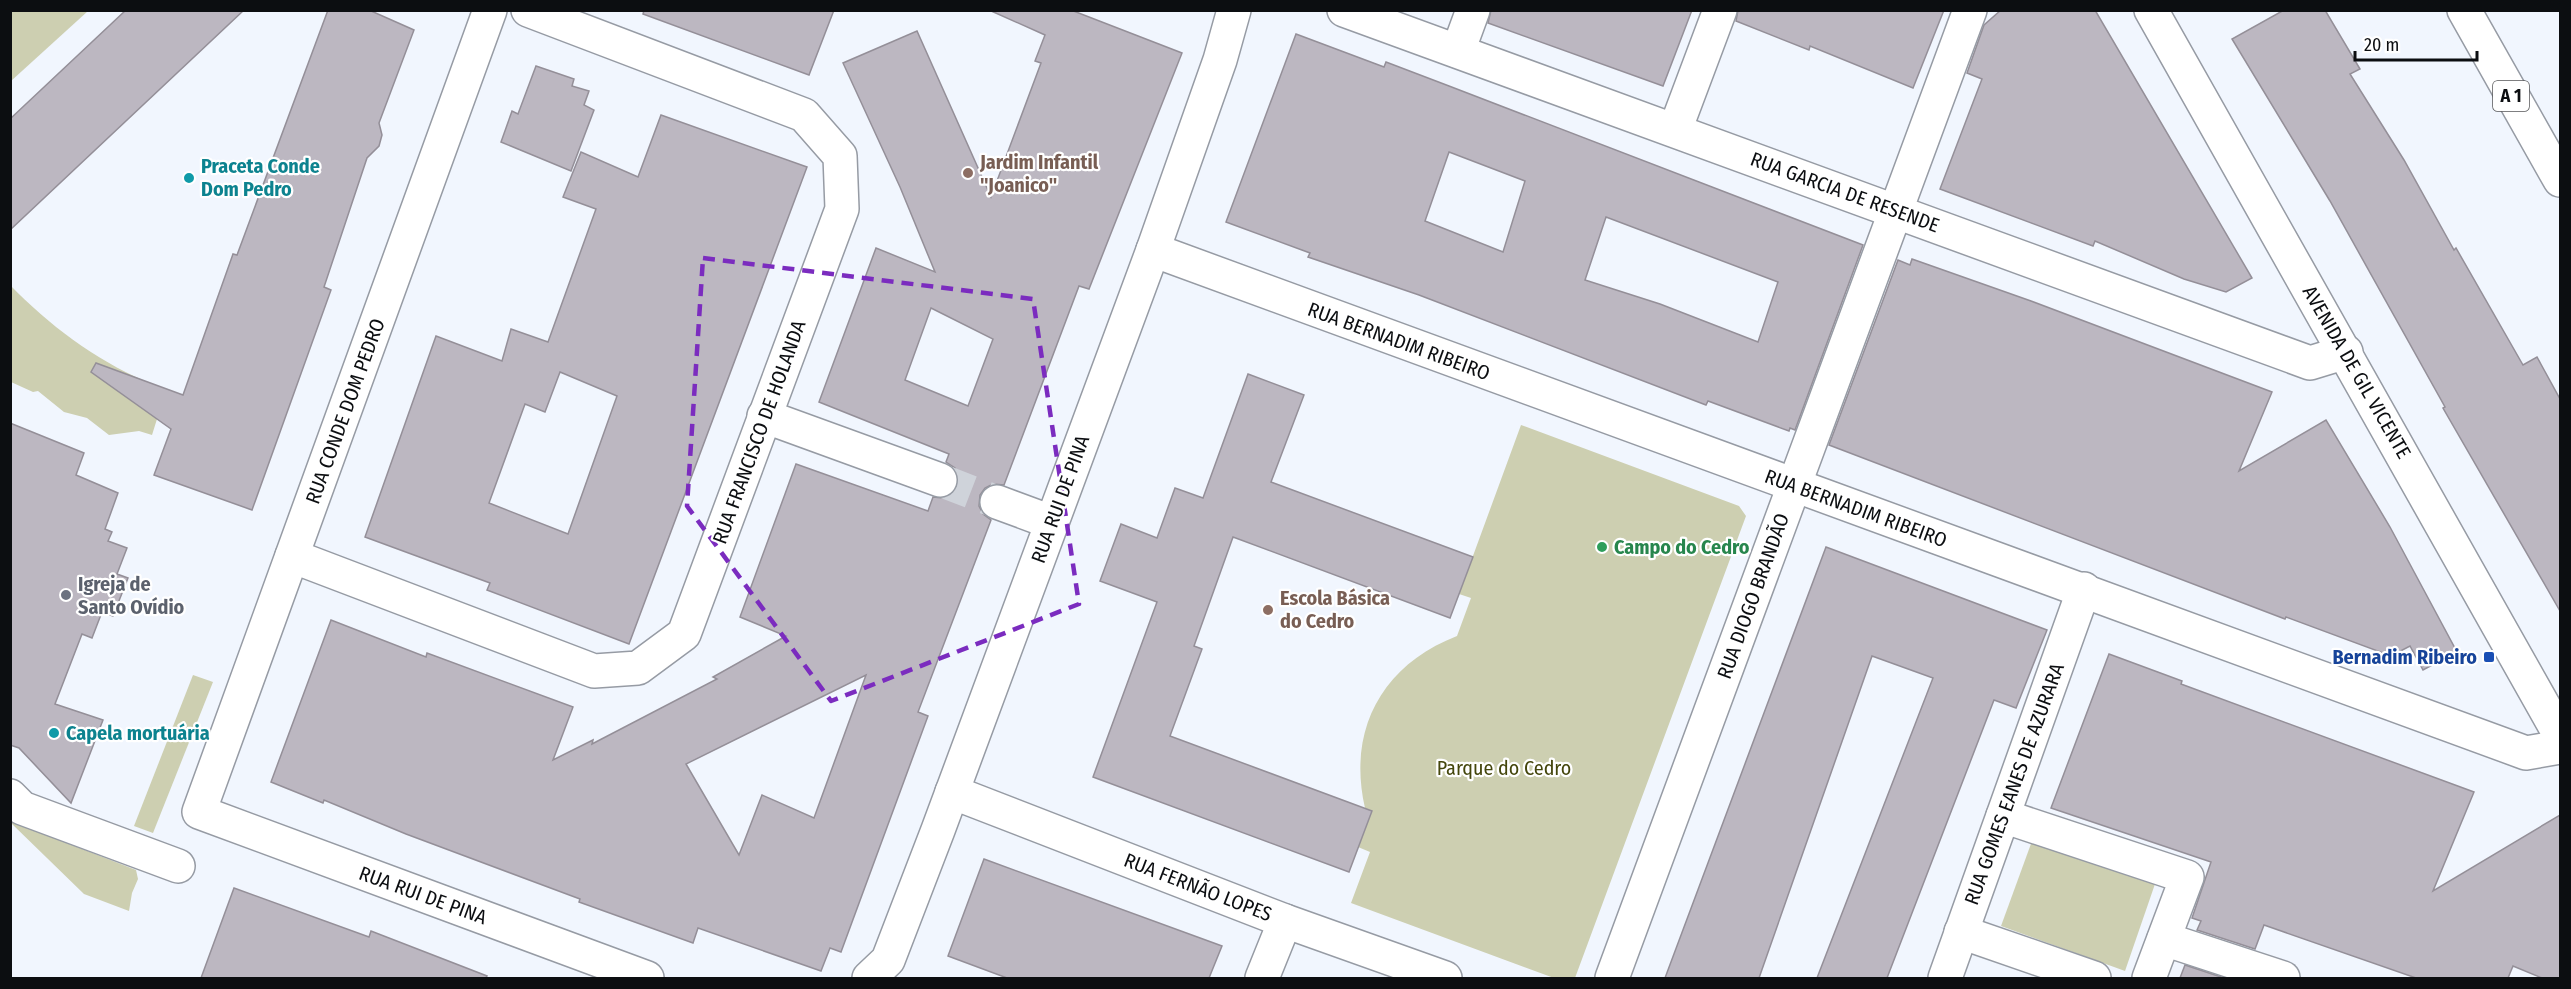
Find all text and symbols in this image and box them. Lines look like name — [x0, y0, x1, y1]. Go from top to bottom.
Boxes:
scale bar — [2355, 24, 2476, 62]
text: 20 m — [2364, 34, 2399, 56]
road number: A 1 — [2493, 81, 2529, 111]
street label: RUA GARCIA DE RESENDE — [1747, 147, 1943, 237]
place label: Jardim Infantil "Joanico" — [979, 150, 1099, 197]
place label: Praceta Conde Dom Pedro — [201, 154, 320, 201]
marker: Jardim Infantil "Joanico" — [961, 166, 975, 180]
marker: Praceta Conde Dom Pedro — [182, 171, 196, 185]
street label: AVENIDA DE GIL VICENTE — [2298, 281, 2416, 463]
street label: RUA BERNADIM RIBEIRO — [1305, 297, 1493, 385]
street label: RUA CONDE DOM PEDRO — [300, 315, 390, 507]
street label: RUA FRANCISCO DE HOLANDA — [707, 317, 811, 547]
street label: RUA RUI DE PINA — [1026, 431, 1094, 566]
street label: RUA BERNADIM RIBEIRO — [1762, 464, 1950, 552]
street label: RUA DIOGO BRANDÃO — [1712, 510, 1794, 682]
place label: Campo do Cedro — [1614, 535, 1750, 559]
marker: Campo do Cedro — [1595, 540, 1609, 554]
place label: Igreja de Santo Ovídio — [78, 572, 185, 619]
place label: Escola Básica do Cedro — [1280, 586, 1390, 633]
marker: Igreja de Santo Ovídio — [59, 588, 73, 602]
marker: Escola Básica do Cedro — [1261, 603, 1275, 617]
place label: Bernadim Ribeiro — [2332, 645, 2477, 669]
marker: Bernadim Ribeiro — [2482, 650, 2496, 664]
street label: RUA GOMES EANES DE AZURARA — [1959, 659, 2069, 908]
place label: Capela mortuária — [66, 721, 210, 745]
marker: Capela mortuária — [47, 726, 61, 740]
park label: Parque do Cedro — [1437, 756, 1571, 780]
street label: RUA FERNÃO LOPES — [1121, 848, 1275, 926]
street label: RUA RUI DE PINA — [356, 861, 491, 929]

